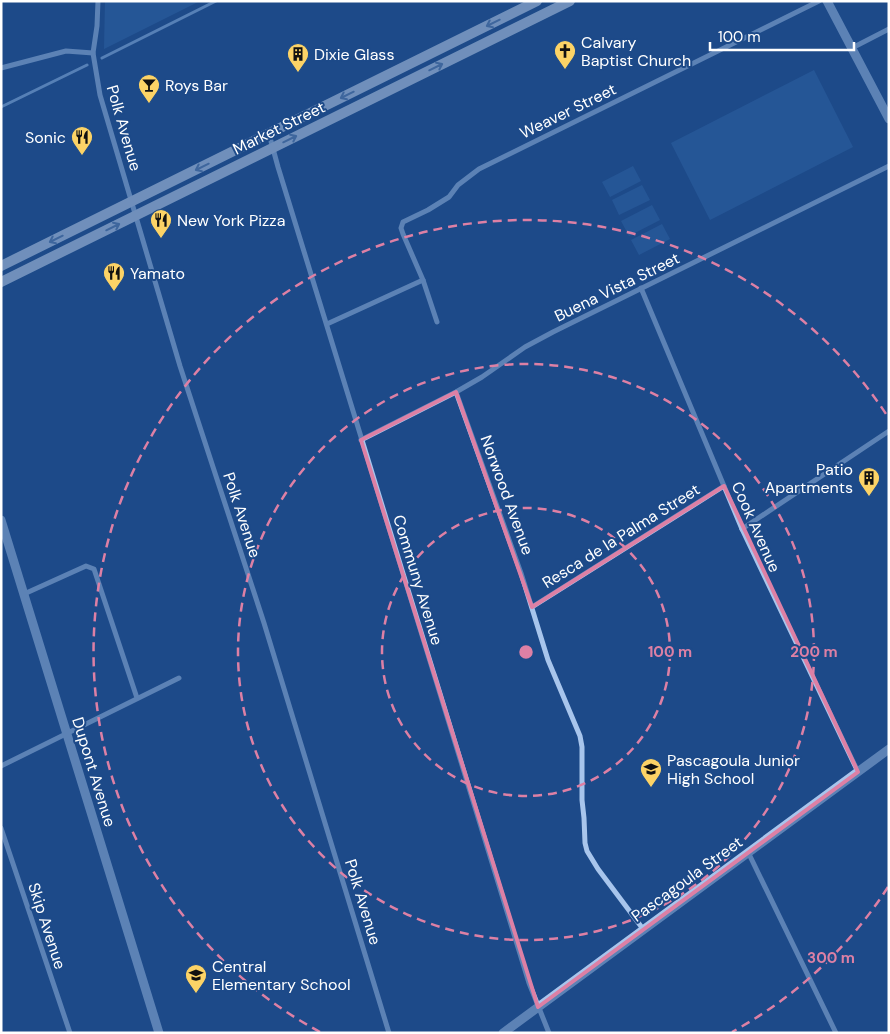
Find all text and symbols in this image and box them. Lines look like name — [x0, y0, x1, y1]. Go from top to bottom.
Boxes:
one-way arrow — [486, 19, 501, 28]
scale bar — [710, 20, 854, 52]
text: 100 m — [718, 27, 761, 47]
place label: Calvary Baptist Church — [581, 32, 691, 71]
church icon: Calvary Baptist Church — [553, 39, 577, 70]
building icon: Dixie Glass — [286, 42, 310, 73]
place label: Dixie Glass — [314, 44, 394, 65]
one-way arrow — [428, 62, 443, 71]
bar icon: Roys Bar — [137, 73, 161, 104]
place label: Roys Bar — [165, 75, 228, 96]
street label: Weaver Street — [516, 79, 620, 143]
street label: Polk Avenue — [102, 83, 146, 173]
one-way arrow — [340, 90, 355, 100]
street label: Market Street — [229, 97, 329, 159]
restaurant icon: Sonic — [70, 125, 94, 156]
place label: Sonic — [25, 127, 66, 148]
one-way arrow — [283, 134, 298, 144]
one-way arrow — [195, 163, 210, 172]
restaurant icon: New York Pizza — [149, 208, 173, 239]
place label: New York Pizza — [177, 210, 285, 231]
one-way arrow — [105, 221, 120, 231]
one-way arrow — [49, 235, 64, 244]
street label: Buena Vista Street — [551, 248, 683, 326]
restaurant icon: Yamato — [102, 261, 126, 292]
place label: Yamato — [130, 263, 185, 284]
street label: Norwood Avenue — [476, 432, 538, 558]
place label: Patio Apartments — [765, 459, 853, 498]
building icon: Patio Apartments — [857, 466, 881, 497]
street label: Polk Avenue — [218, 470, 266, 560]
street label: Cook Avenue — [727, 478, 785, 576]
street label: Resca de la Palma Street — [538, 479, 704, 593]
street label: Communy Avenue — [388, 512, 448, 648]
text: 100 m — [648, 642, 692, 662]
text: 200 m — [790, 642, 838, 662]
centre of rings — [517, 643, 535, 661]
street label: Dupont Avenue — [67, 715, 121, 829]
place label: Pascagoula Junior High School — [667, 750, 800, 789]
school or university icon: Pascagoula Junior High School — [639, 757, 663, 788]
street label: Pascagoula Street — [627, 832, 747, 926]
street label: Polk Avenue — [340, 857, 386, 947]
street label: Skip Avenue — [23, 880, 71, 972]
text: 300 m — [807, 948, 855, 968]
place label: Central Elementary School — [212, 956, 350, 995]
school or university icon: Central Elementary School — [184, 963, 208, 994]

